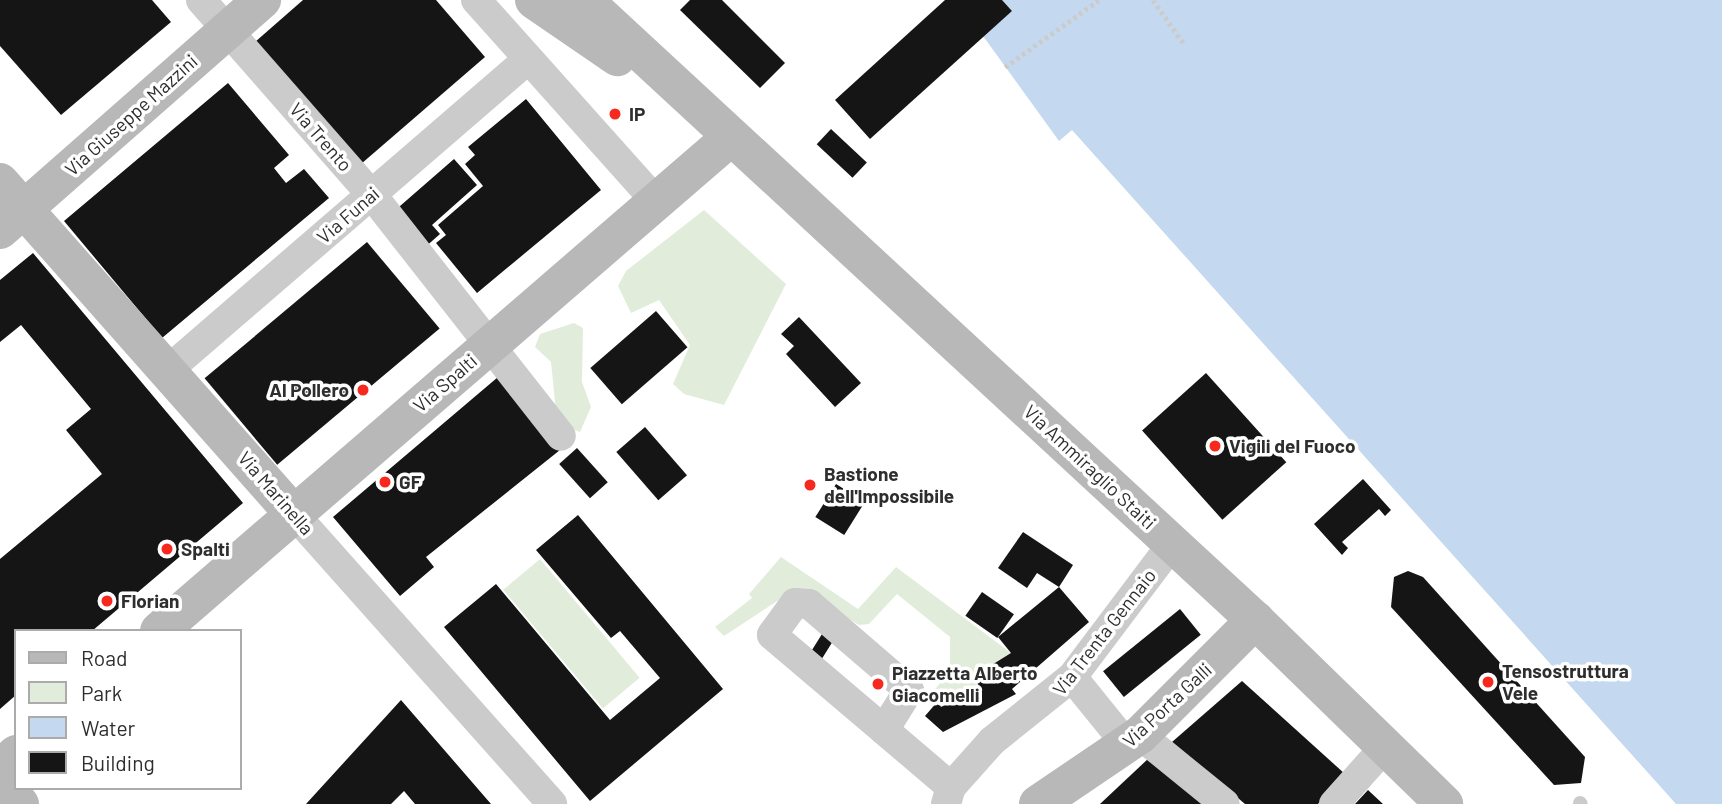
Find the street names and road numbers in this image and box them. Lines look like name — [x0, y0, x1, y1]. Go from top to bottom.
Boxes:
street label: Via Giuseppe Mazzini — [60, 50, 202, 180]
street label: Via Trento — [285, 98, 357, 176]
street label: Via Funai — [312, 182, 384, 248]
street label: Via Spalti — [408, 349, 482, 417]
street label: Via Ammiraglio Staiti — [1019, 400, 1161, 534]
street label: Via Marinella — [234, 447, 318, 539]
street label: Via Trenta Gennaio — [1048, 564, 1160, 700]
street label: Via Porta Galli — [1118, 658, 1216, 752]

